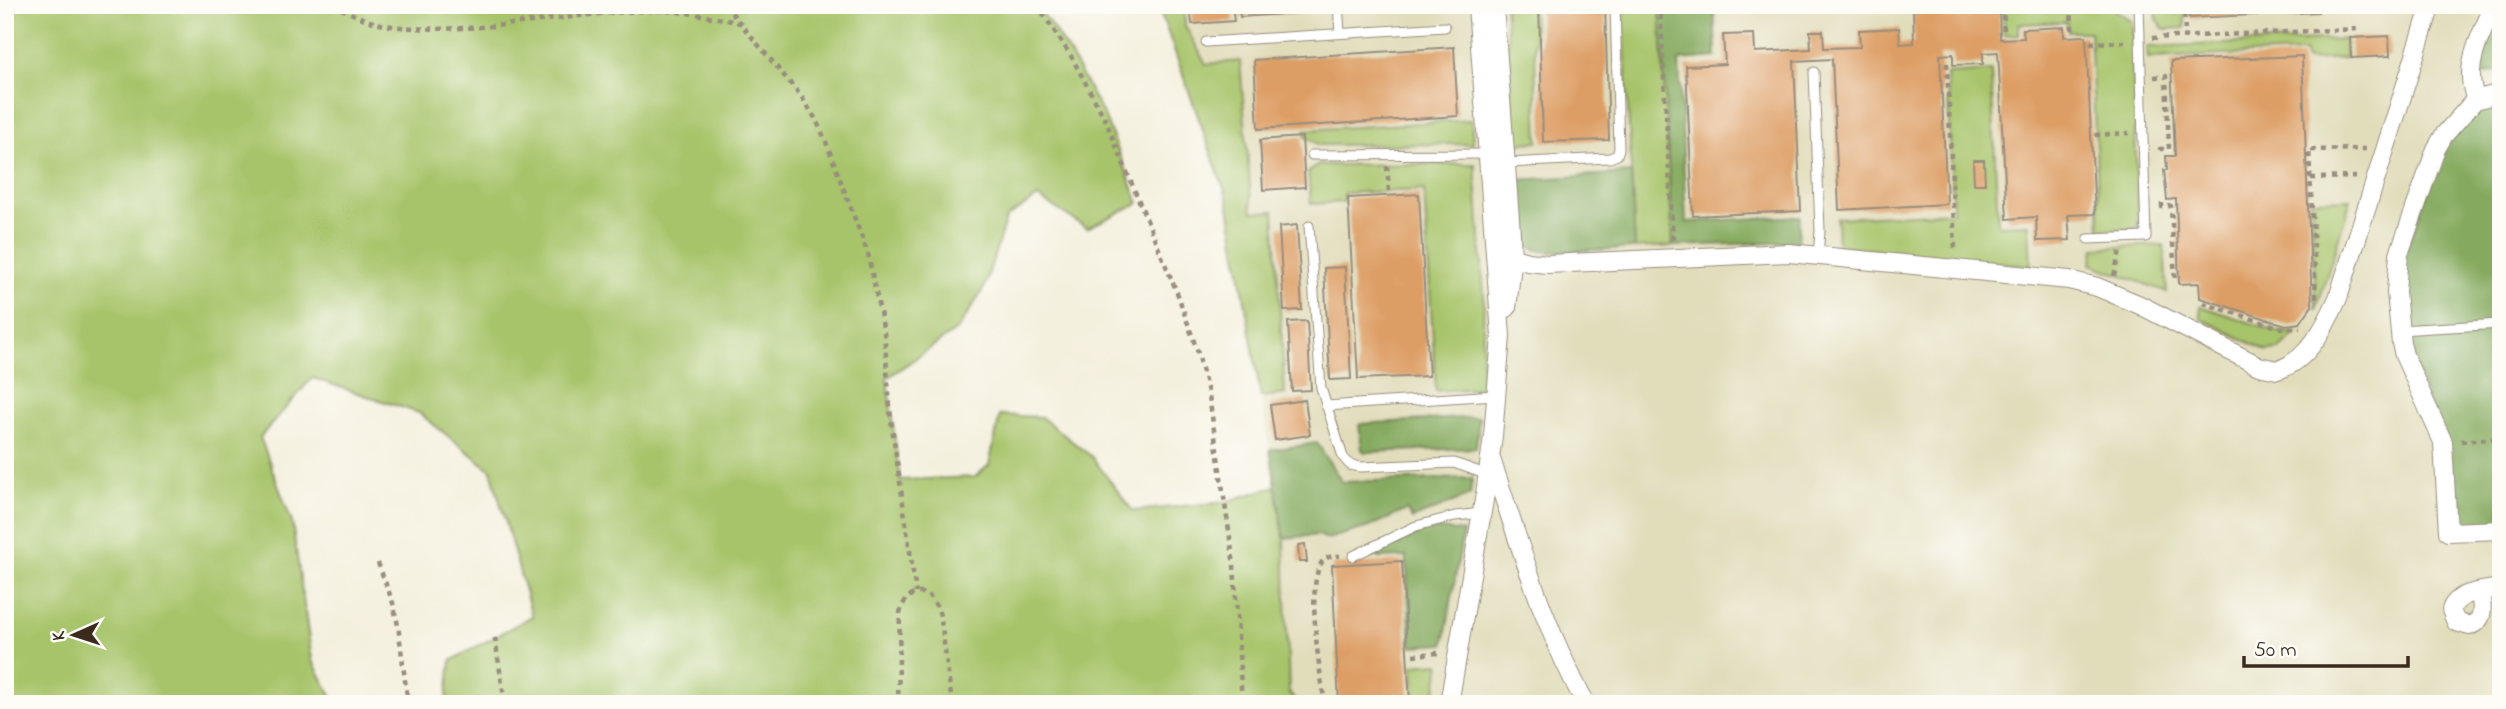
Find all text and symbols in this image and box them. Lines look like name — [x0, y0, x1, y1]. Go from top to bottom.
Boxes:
north arrow — [38, 600, 108, 670]
scale bar — [2244, 625, 2408, 669]
text: K — [46, 630, 73, 641]
text: 50 m — [2254, 636, 2297, 666]

